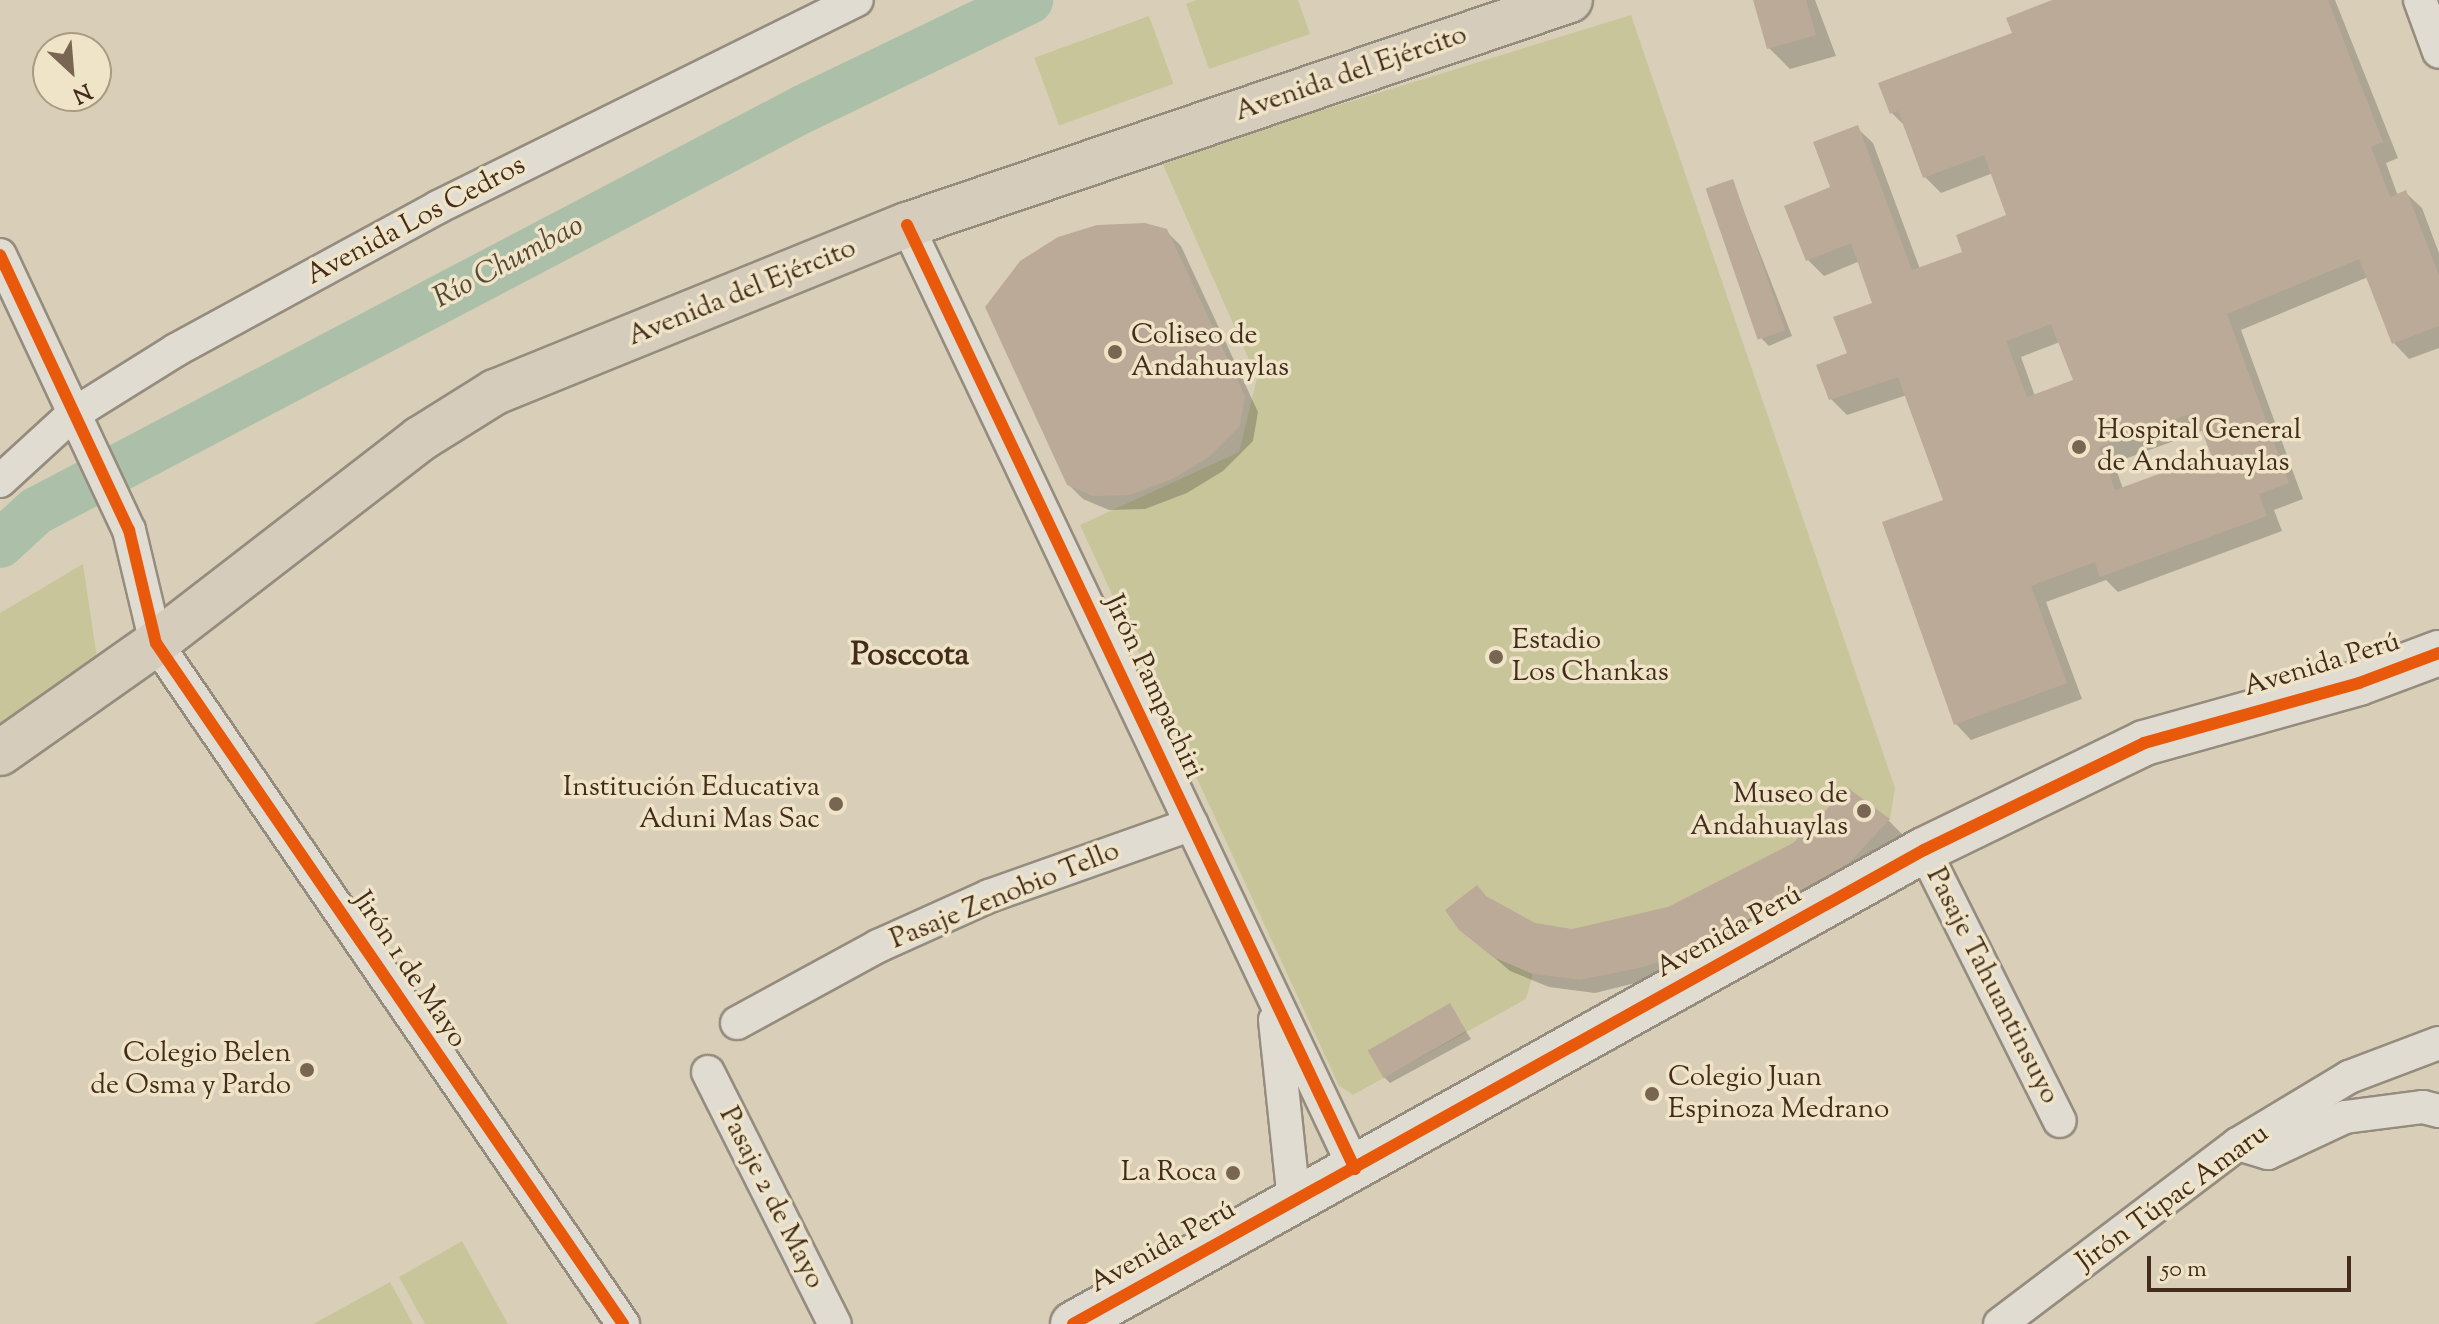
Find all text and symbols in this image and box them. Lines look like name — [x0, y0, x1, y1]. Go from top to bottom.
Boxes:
street label: Avenida del Ejército — [1231, 19, 1471, 129]
north arrow — [32, 32, 112, 112]
text: N — [67, 74, 97, 110]
street label: Avenida Los Cedros — [301, 149, 531, 293]
water label: Río Chumbao — [428, 209, 590, 317]
street label: Avenida del Ejército — [623, 232, 861, 354]
place label: Coliseo de Andahuaylas — [1131, 319, 1289, 385]
marker: Coliseo de Andahuaylas — [1106, 343, 1124, 361]
place label: Hospital General de Andahuaylas — [2097, 414, 2302, 480]
marker: Hospital General de Andahuaylas — [2068, 436, 2090, 458]
street label: Jirón Pampachiri — [1096, 590, 1210, 784]
place label: Estadio Los Chankas — [1512, 624, 1669, 690]
street label: Avenida Perú — [2240, 625, 2404, 705]
district label: Posccota — [851, 637, 969, 675]
marker: Estadio Los Chankas — [1487, 648, 1505, 666]
place label: Institución Educativa Aduni Mas Sac — [563, 771, 820, 837]
place label: Museo de Andahuaylas — [1690, 778, 1848, 844]
marker: Institución Educativa Aduni Mas Sac — [827, 795, 845, 813]
marker: Museo de Andahuaylas — [1855, 802, 1873, 820]
street label: Pasaje Zenobio Tello — [886, 835, 1124, 957]
street label: Pasaje Tahuantinsuyo — [1918, 862, 2066, 1110]
street label: Avenida Perú — [1650, 878, 1808, 986]
street label: Jirón 1 de Mayo — [344, 885, 474, 1055]
place label: Colegio Belen de Osma y Pardo — [90, 1037, 291, 1103]
marker: Colegio Belen de Osma y Pardo — [298, 1061, 316, 1079]
place label: Colegio Juan Espinoza Medrano — [1668, 1061, 1889, 1127]
marker: Colegio Juan Espinoza Medrano — [1643, 1085, 1661, 1103]
street label: Pasaje 2 de Mayo — [711, 1102, 831, 1294]
street label: Jirón Túpac Amaru — [2070, 1117, 2276, 1279]
place label: La Roca — [1121, 1156, 1217, 1190]
marker: La Roca — [1224, 1164, 1242, 1182]
street label: Avenida Perú — [1084, 1193, 1242, 1301]
scale bar — [2151, 1240, 2355, 1290]
text: 50 m — [2161, 1253, 2207, 1287]

